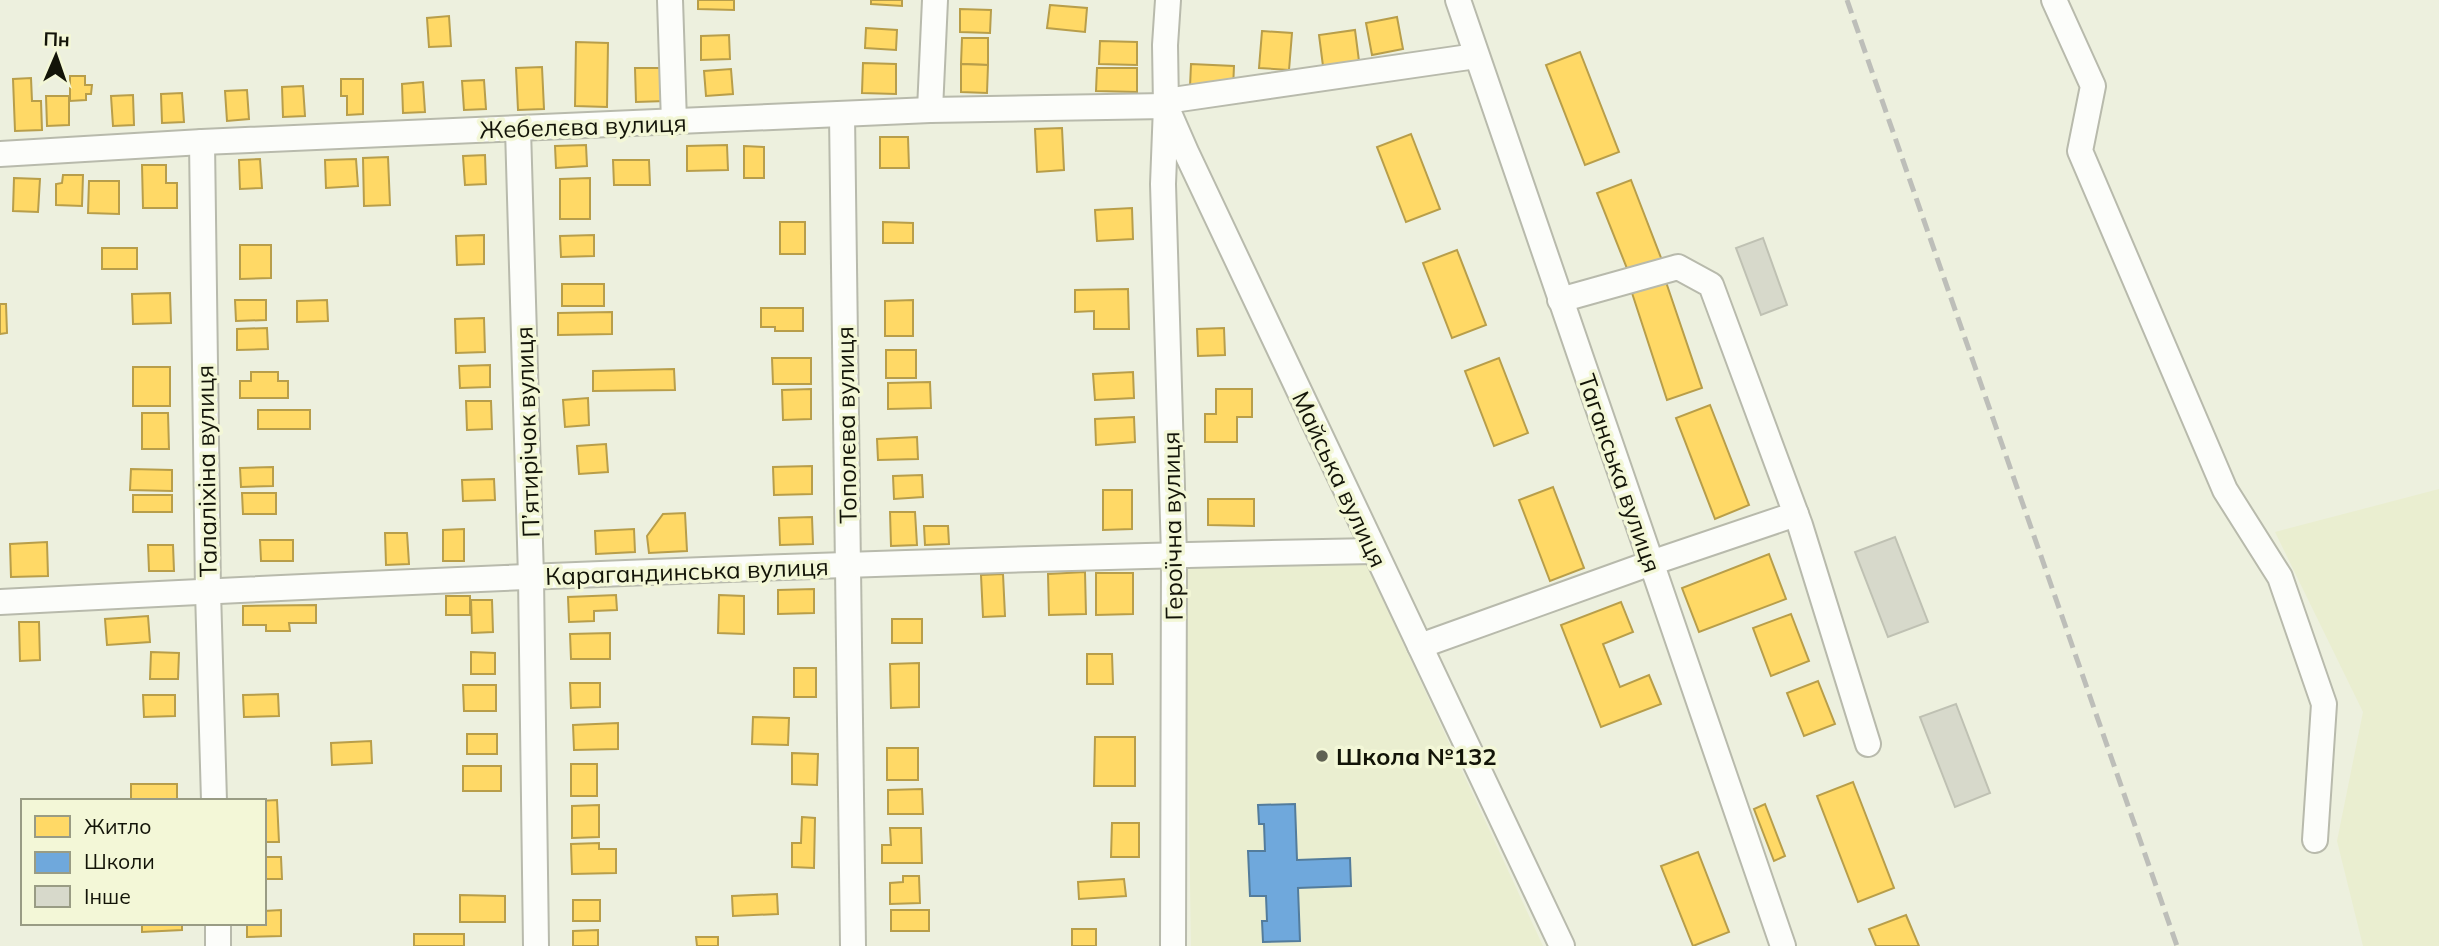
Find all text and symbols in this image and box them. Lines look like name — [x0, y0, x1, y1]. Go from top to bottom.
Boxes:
north arrow — [21, 21, 91, 91]
text: Пн — [43, 27, 70, 51]
street label: Жебелєва вулиця — [479, 107, 687, 145]
street label: П’ятирічок вулиця — [508, 326, 546, 538]
street label: Тополєва вулиця — [829, 326, 863, 524]
street label: Талаліхіна вулиця — [189, 365, 223, 577]
street label: Таганська вулиця — [1572, 370, 1668, 576]
street label: Майська вулиця — [1286, 386, 1394, 572]
street label: Героїчна вулиця — [1155, 431, 1189, 621]
street label: Карагандинська вулиця — [545, 551, 829, 591]
place label: Школа №132 — [1336, 741, 1497, 771]
marker: Школа №132 — [1314, 748, 1330, 764]
legend — [21, 799, 266, 925]
text: Житло — [84, 813, 151, 839]
text: Школи — [84, 848, 155, 874]
text: Інше — [84, 883, 131, 909]

